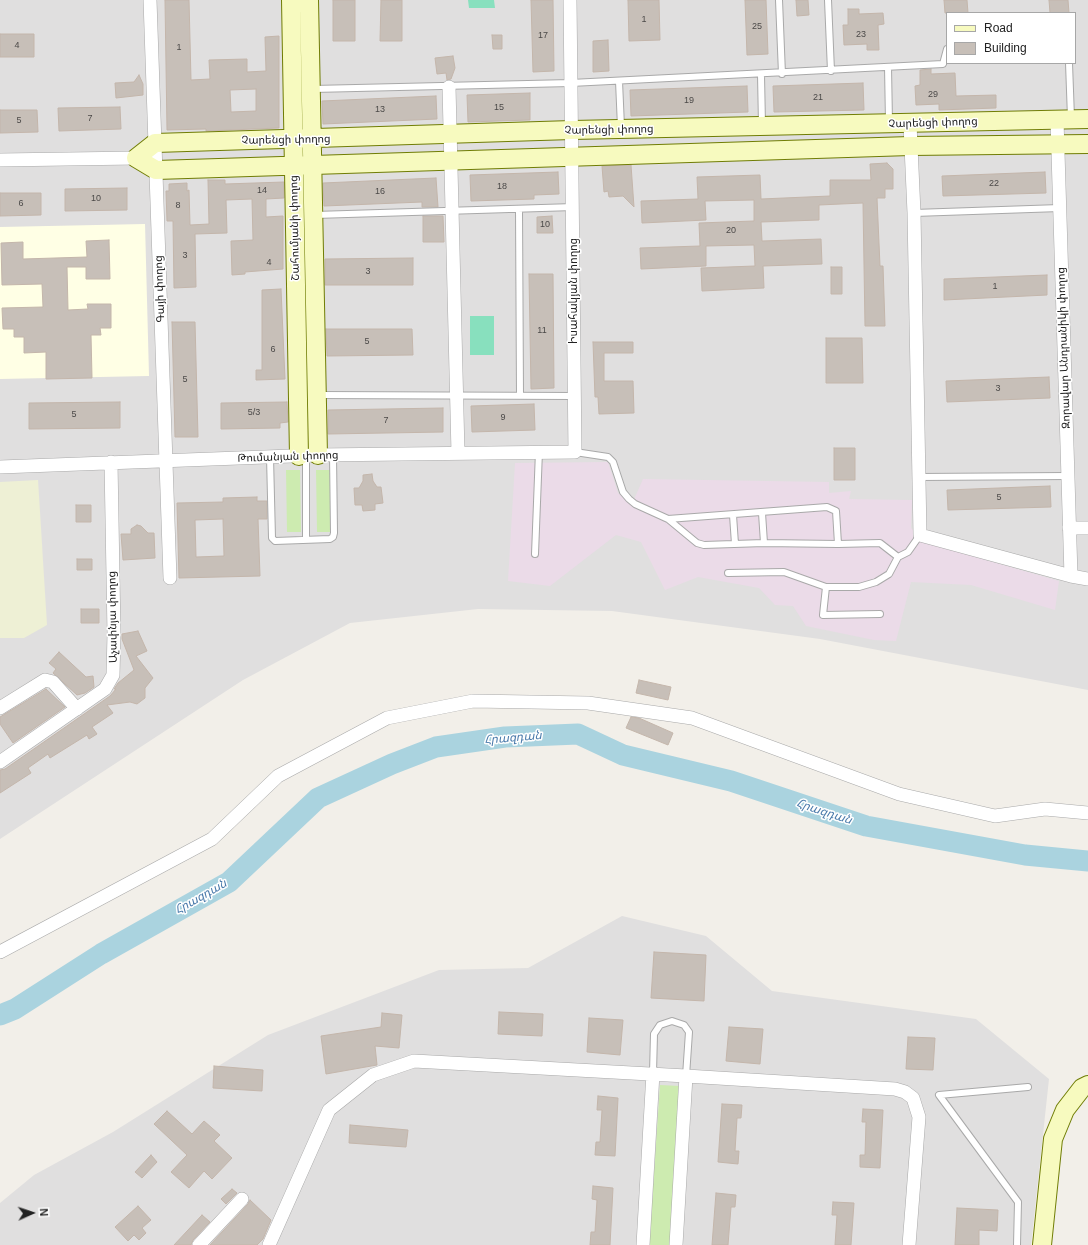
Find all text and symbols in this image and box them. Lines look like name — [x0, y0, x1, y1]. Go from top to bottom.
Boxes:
legend — [946, 12, 1076, 64]
house number: 1 — [641, 15, 647, 25]
text: Road — [984, 21, 1013, 35]
house number: 25 — [752, 22, 762, 32]
house number: 23 — [856, 30, 866, 40]
house number: 17 — [538, 31, 548, 41]
house number: 4 — [14, 41, 20, 51]
text: Building — [984, 41, 1027, 55]
house number: 1 — [176, 43, 182, 53]
house number: 29 — [928, 90, 938, 100]
house number: 21 — [813, 93, 823, 103]
house number: 19 — [684, 96, 694, 106]
house number: 15 — [494, 103, 504, 113]
house number: 13 — [375, 105, 385, 115]
house number: 7 — [87, 114, 93, 124]
street label: Չարենցի փողոց — [888, 115, 978, 131]
house number: 5 — [16, 116, 22, 126]
street label: Չարենցի փողոց — [564, 123, 654, 137]
street label: Չարենցի փողոց — [241, 133, 331, 147]
street label: Շահումյանի փողոց — [287, 175, 303, 281]
house number: 22 — [989, 179, 999, 189]
house number: 18 — [497, 182, 507, 192]
house number: 14 — [257, 186, 267, 196]
house number: 16 — [375, 187, 385, 197]
house number: 10 — [91, 194, 101, 204]
house number: 6 — [18, 199, 24, 209]
house number: 8 — [175, 201, 181, 211]
house number: 10 — [540, 220, 550, 230]
house number: 20 — [726, 226, 736, 236]
street label: Իսահակյան փողոց — [567, 238, 581, 344]
house number: 3 — [182, 251, 188, 261]
street label: Գայի փողոց — [152, 255, 168, 323]
house number: 4 — [266, 258, 272, 268]
house number: 3 — [365, 267, 371, 277]
street label: Զորավար Անդրանիկի փողոց — [1055, 267, 1073, 429]
house number: 1 — [992, 282, 998, 292]
house number: 11 — [537, 326, 547, 336]
house number: 5 — [364, 337, 370, 347]
house number: 6 — [270, 345, 276, 355]
house number: 5 — [182, 375, 188, 385]
house number: 3 — [995, 384, 1001, 394]
house number: 5/3 — [248, 408, 260, 418]
house number: 5 — [71, 410, 77, 420]
house number: 9 — [500, 413, 506, 423]
house number: 7 — [383, 416, 389, 426]
street label: Թումանյան փողոց — [237, 449, 339, 465]
house number: 5 — [996, 493, 1002, 503]
street label: Աչափնյա փողոց — [106, 571, 120, 663]
water label: Հրազդան — [484, 728, 542, 748]
water label: Հրազդան — [794, 796, 854, 828]
water label: Հրազդան — [173, 876, 229, 918]
north arrow — [12, 1193, 52, 1233]
text: N — [38, 1208, 50, 1217]

